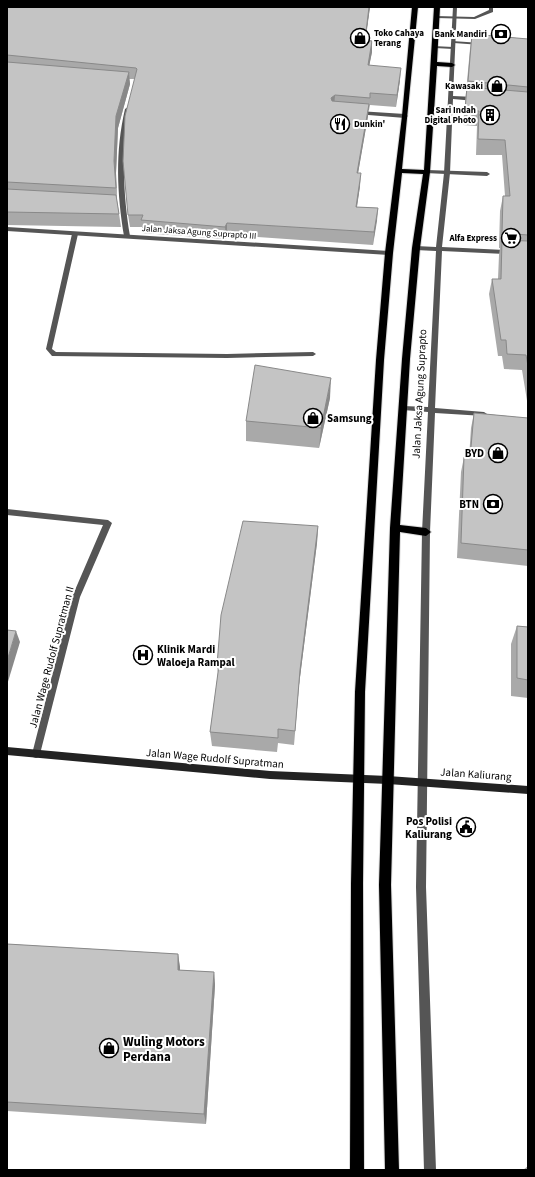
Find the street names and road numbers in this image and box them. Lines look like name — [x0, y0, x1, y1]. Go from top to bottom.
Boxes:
street label: Jalan Jaksa Agung Suprapto III — [141, 222, 257, 243]
street label: Jalan Jaksa Agung Suprapto — [409, 329, 430, 459]
street label: Jalan Wage Rudolf Supratman II — [25, 585, 78, 730]
street label: Jalan Wage Rudolf Supratman — [145, 745, 284, 772]
street label: Jalan Kaliurang — [440, 765, 513, 785]

